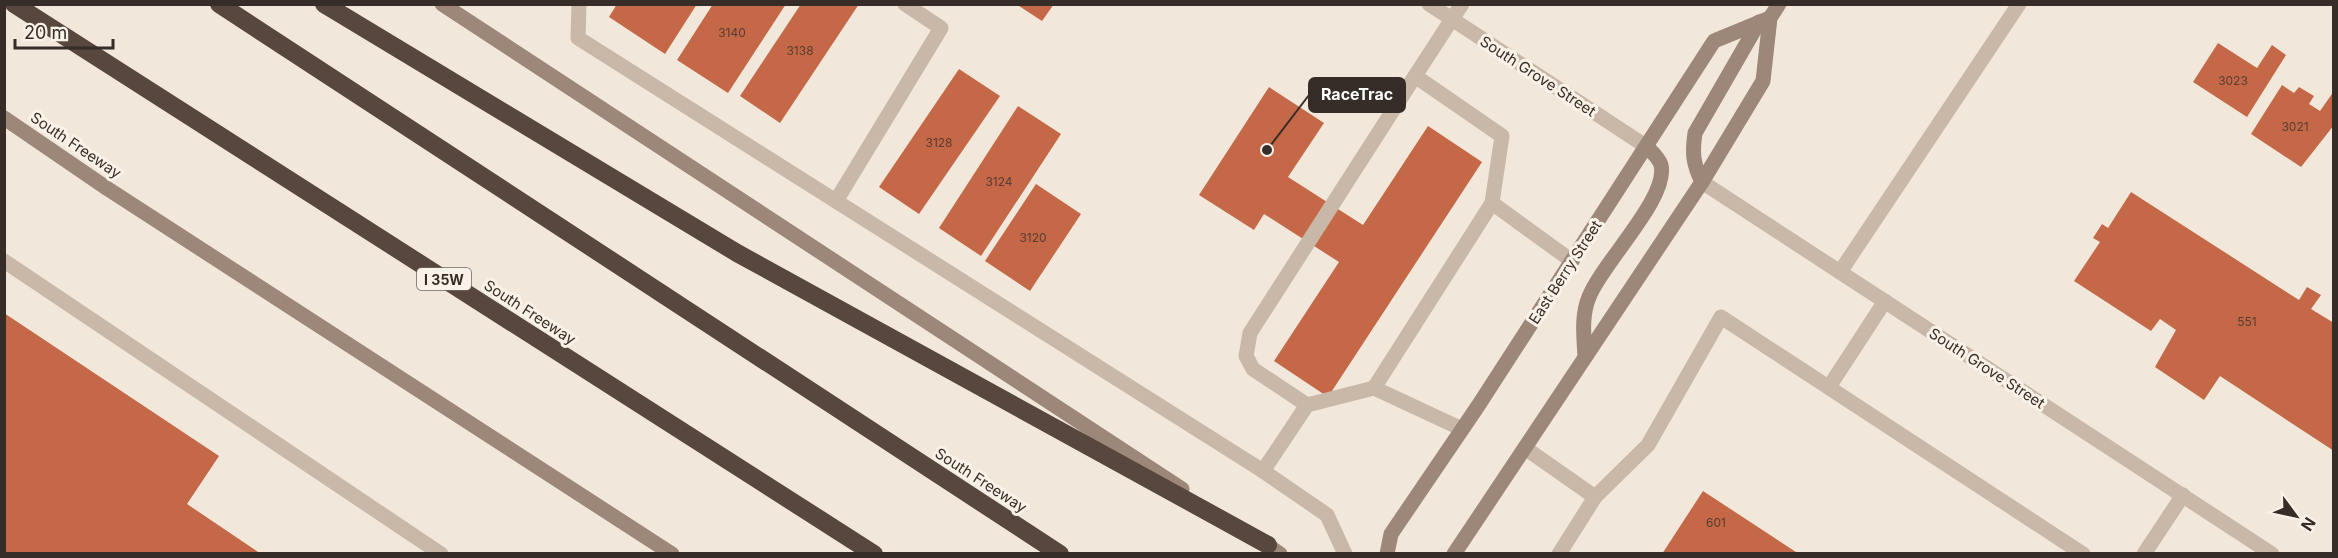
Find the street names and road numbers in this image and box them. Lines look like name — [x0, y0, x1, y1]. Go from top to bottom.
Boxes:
street label: South Grove Street — [1477, 31, 1600, 121]
street label: South Freeway — [27, 108, 125, 183]
street label: East Berry Street — [1524, 217, 1606, 327]
road number: I 35W — [417, 268, 471, 290]
street label: South Freeway — [481, 275, 580, 349]
street label: South Grove Street — [1926, 323, 2049, 413]
street label: South Freeway — [932, 443, 1031, 517]

